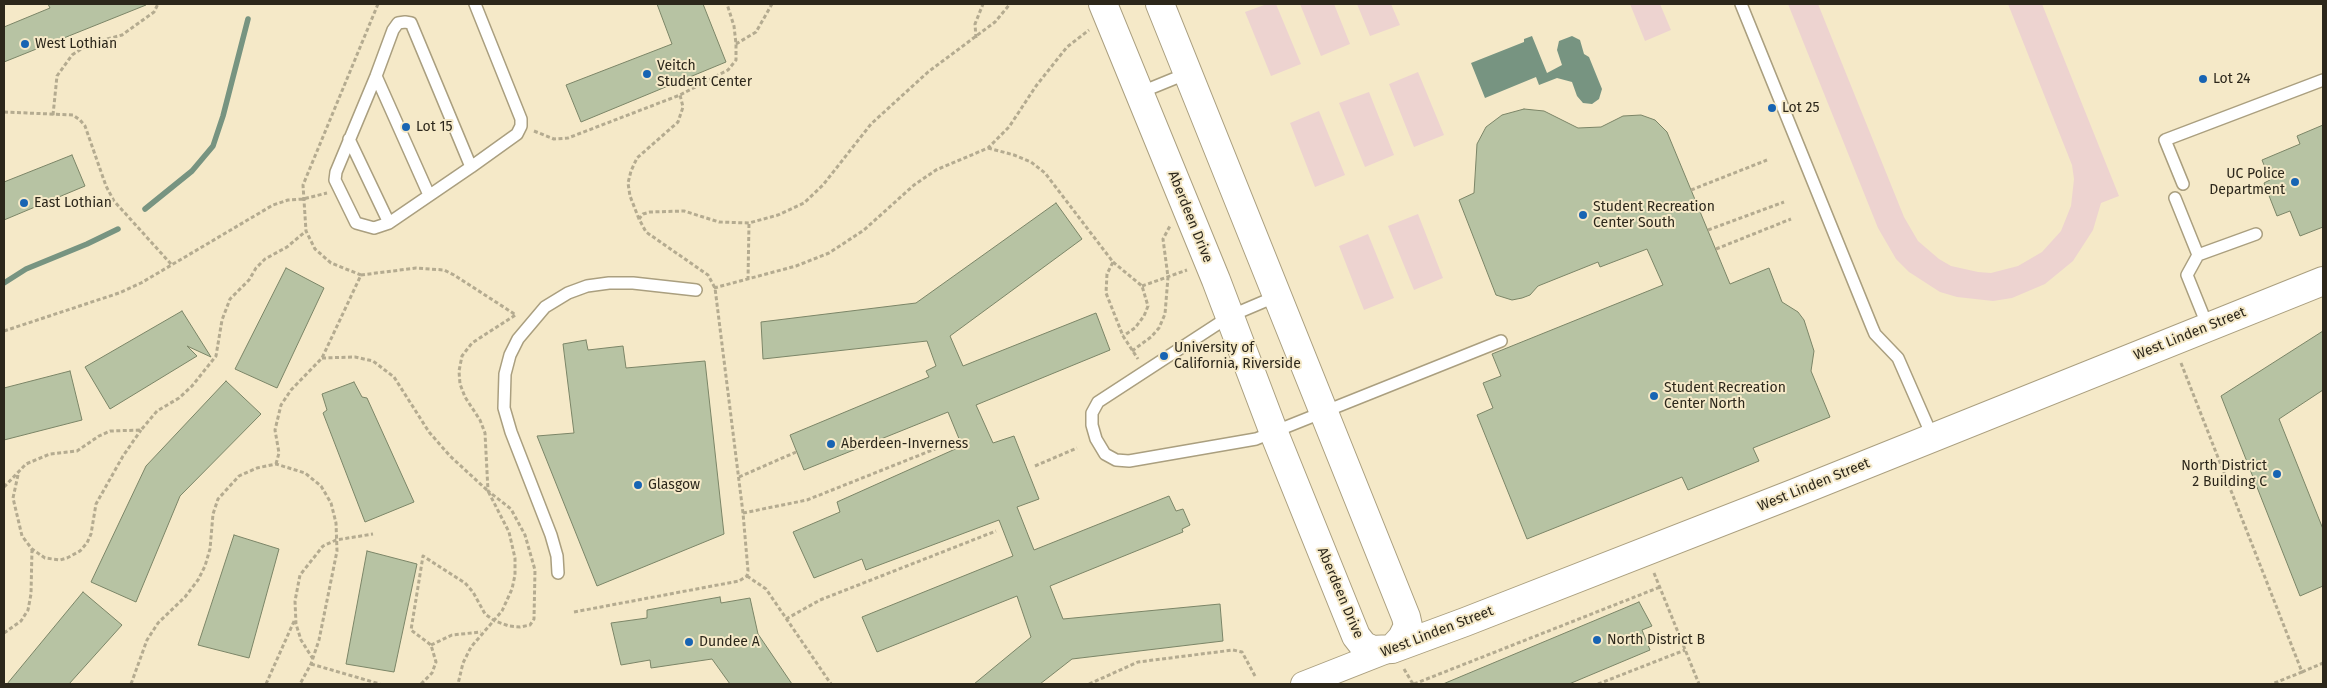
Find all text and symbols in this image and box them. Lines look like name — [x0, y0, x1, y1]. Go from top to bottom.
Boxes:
place label: West Lothian — [35, 36, 117, 52]
marker: West Lothian — [19, 38, 31, 50]
place label: Veitch Student Center — [657, 58, 752, 90]
marker: Veitch Student Center — [641, 68, 653, 80]
place label: Lot 24 — [2213, 71, 2251, 87]
marker: Lot 24 — [2197, 73, 2209, 85]
place label: Lot 25 — [1782, 100, 1820, 116]
marker: Lot 25 — [1766, 102, 1778, 114]
place label: Lot 15 — [416, 119, 453, 135]
marker: Lot 15 — [400, 121, 412, 133]
place label: UC Police Department — [2209, 166, 2285, 198]
street label: Aberdeen Drive — [1164, 169, 1216, 265]
marker: UC Police Department — [2289, 176, 2301, 188]
place label: East Lothian — [34, 195, 112, 211]
marker: East Lothian — [18, 197, 30, 209]
place label: Student Recreation Center South — [1593, 199, 1715, 232]
marker: Student Recreation Center South — [1577, 209, 1589, 221]
street label: West Linden Street — [2132, 304, 2248, 364]
place label: University of California, Riverside — [1174, 340, 1301, 372]
marker: University of California, Riverside — [1158, 350, 1170, 362]
place label: Student Recreation Center North — [1664, 380, 1786, 412]
marker: Student Recreation Center North — [1648, 390, 1660, 402]
place label: Aberdeen-Inverness — [841, 436, 968, 452]
marker: Aberdeen-Inverness — [825, 438, 837, 450]
street label: West Linden Street — [1756, 455, 1872, 515]
place label: North District 2 Building C — [2181, 458, 2267, 491]
marker: North District 2 Building C — [2271, 468, 2283, 480]
place label: Glasgow — [648, 477, 700, 493]
marker: Glasgow — [632, 479, 644, 491]
street label: Aberdeen Drive — [1313, 545, 1367, 641]
street label: West Linden Street — [1378, 603, 1496, 661]
place label: North District B — [1607, 632, 1705, 648]
place label: Dundee A — [699, 634, 760, 650]
marker: North District B — [1591, 634, 1603, 646]
marker: Dundee A — [683, 636, 695, 648]

